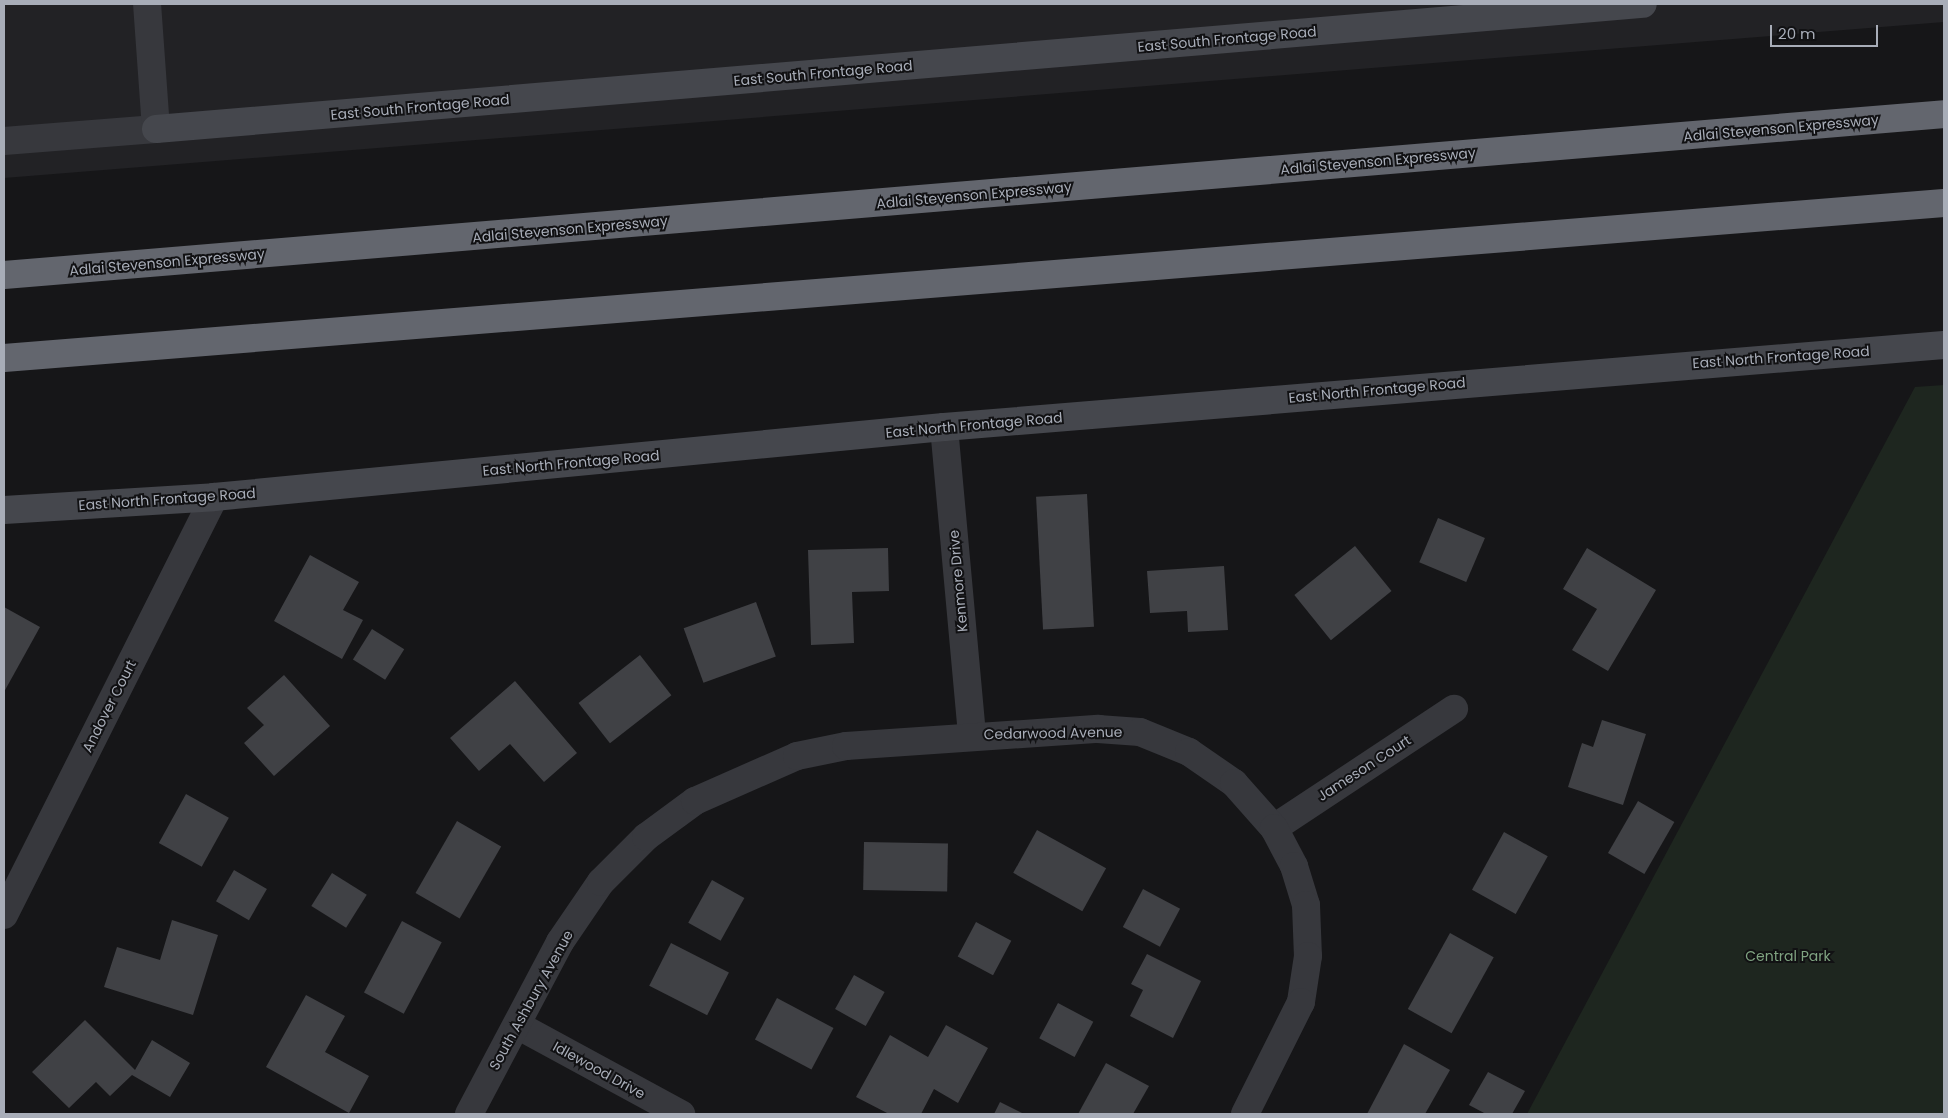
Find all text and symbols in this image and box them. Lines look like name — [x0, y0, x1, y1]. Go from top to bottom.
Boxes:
scale bar — [1773, 15, 1880, 47]
street label: East South Frontage Road — [1137, 23, 1317, 55]
text: 20 m — [1778, 23, 1816, 44]
street label: East South Frontage Road — [733, 57, 913, 89]
street label: East South Frontage Road — [330, 91, 510, 123]
street label: Adlai Stevenson Expressway — [1683, 111, 1879, 145]
street label: Adlai Stevenson Expressway — [1280, 144, 1476, 178]
street label: Adlai Stevenson Expressway — [876, 178, 1072, 212]
street label: Adlai Stevenson Expressway — [472, 212, 668, 246]
street label: Adlai Stevenson Expressway — [69, 245, 265, 279]
street label: East North Frontage Road — [1692, 342, 1870, 372]
street label: East North Frontage Road — [1288, 374, 1466, 406]
street label: East North Frontage Road — [885, 409, 1063, 441]
street label: East North Frontage Road — [482, 447, 660, 479]
street label: East North Frontage Road — [78, 484, 256, 514]
street label: Kenmore Drive — [945, 529, 971, 633]
street label: Andover Court — [79, 657, 139, 755]
street label: Cedarwood Avenue — [983, 723, 1123, 743]
street label: Jameson Court — [1314, 732, 1414, 804]
street label: South Ashbury Avenue — [485, 927, 577, 1073]
park label: Central Park — [1745, 948, 1831, 964]
street label: Idlewood Drive — [550, 1038, 648, 1102]

